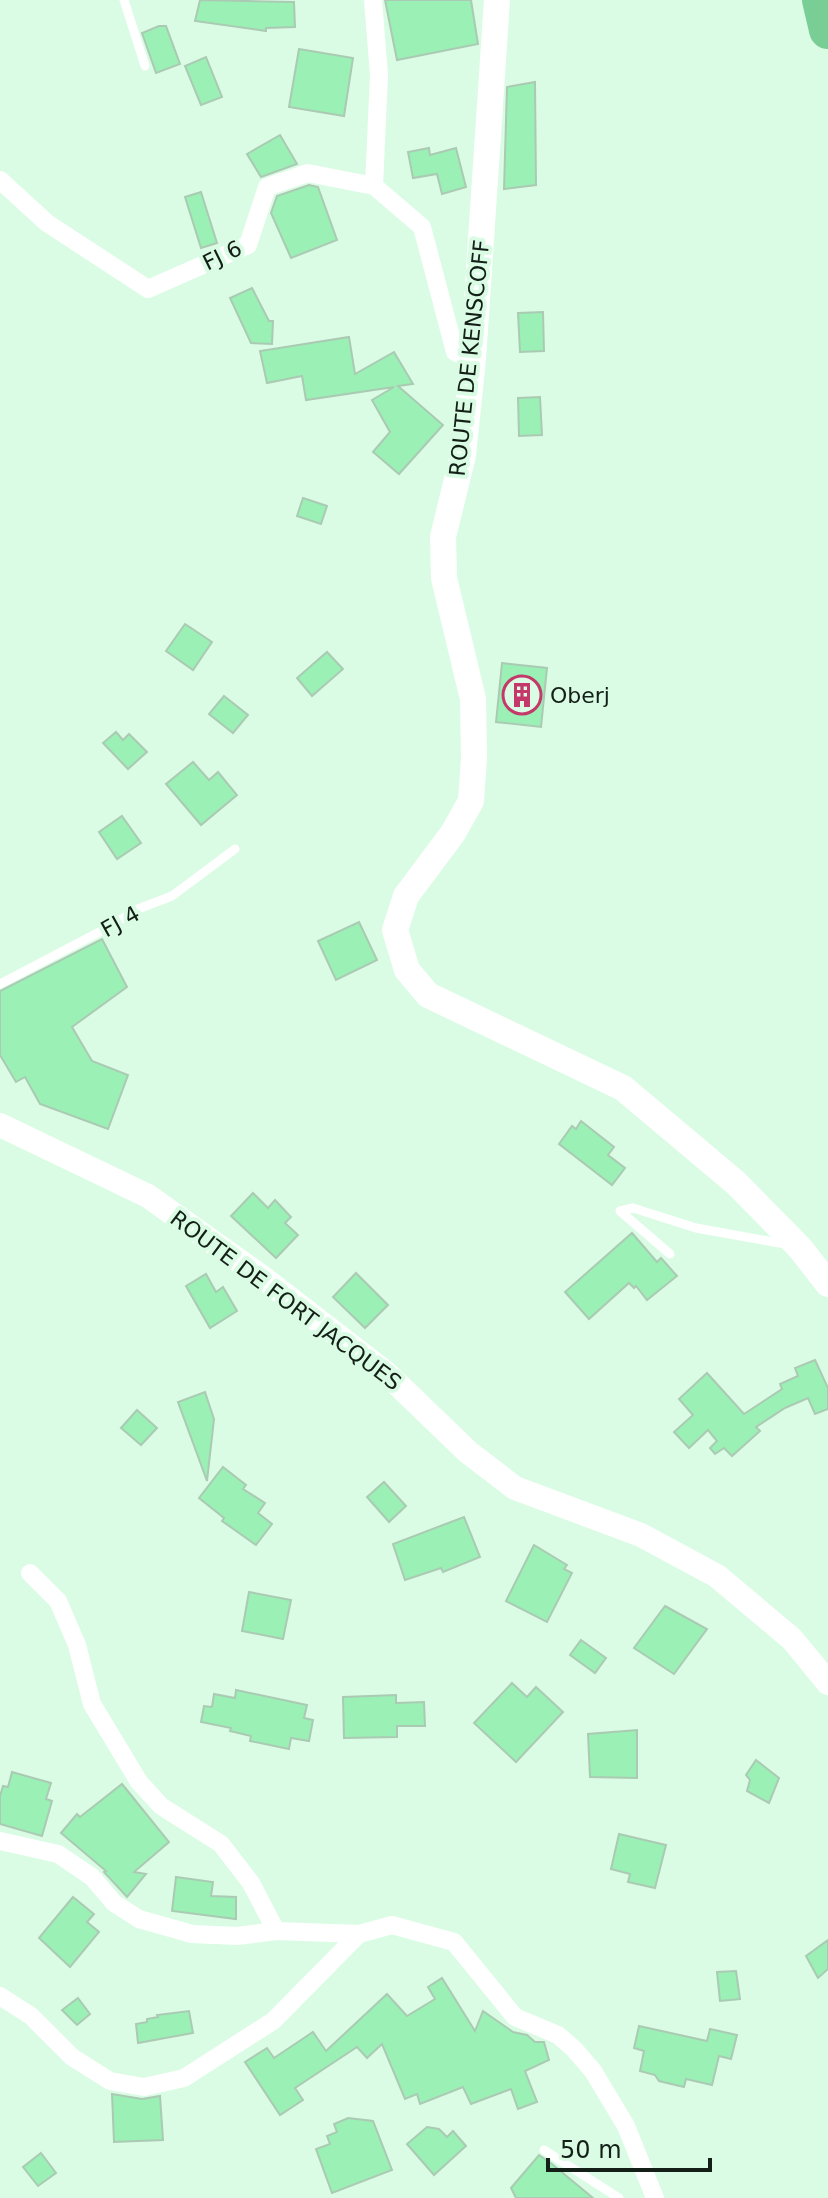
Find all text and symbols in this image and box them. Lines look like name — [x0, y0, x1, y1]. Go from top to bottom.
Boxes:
street label: FJ 6 — [199, 235, 246, 275]
street label: ROUTE DE KENSCOFF — [445, 239, 494, 478]
building icon: Oberj — [501, 674, 543, 716]
place label: Oberj — [550, 683, 610, 708]
street label: FJ 4 — [97, 901, 144, 942]
street label: ROUTE DE FORT JACQUES — [165, 1205, 406, 1395]
scale bar — [548, 2122, 710, 2172]
text: 50 m — [560, 2136, 622, 2164]

